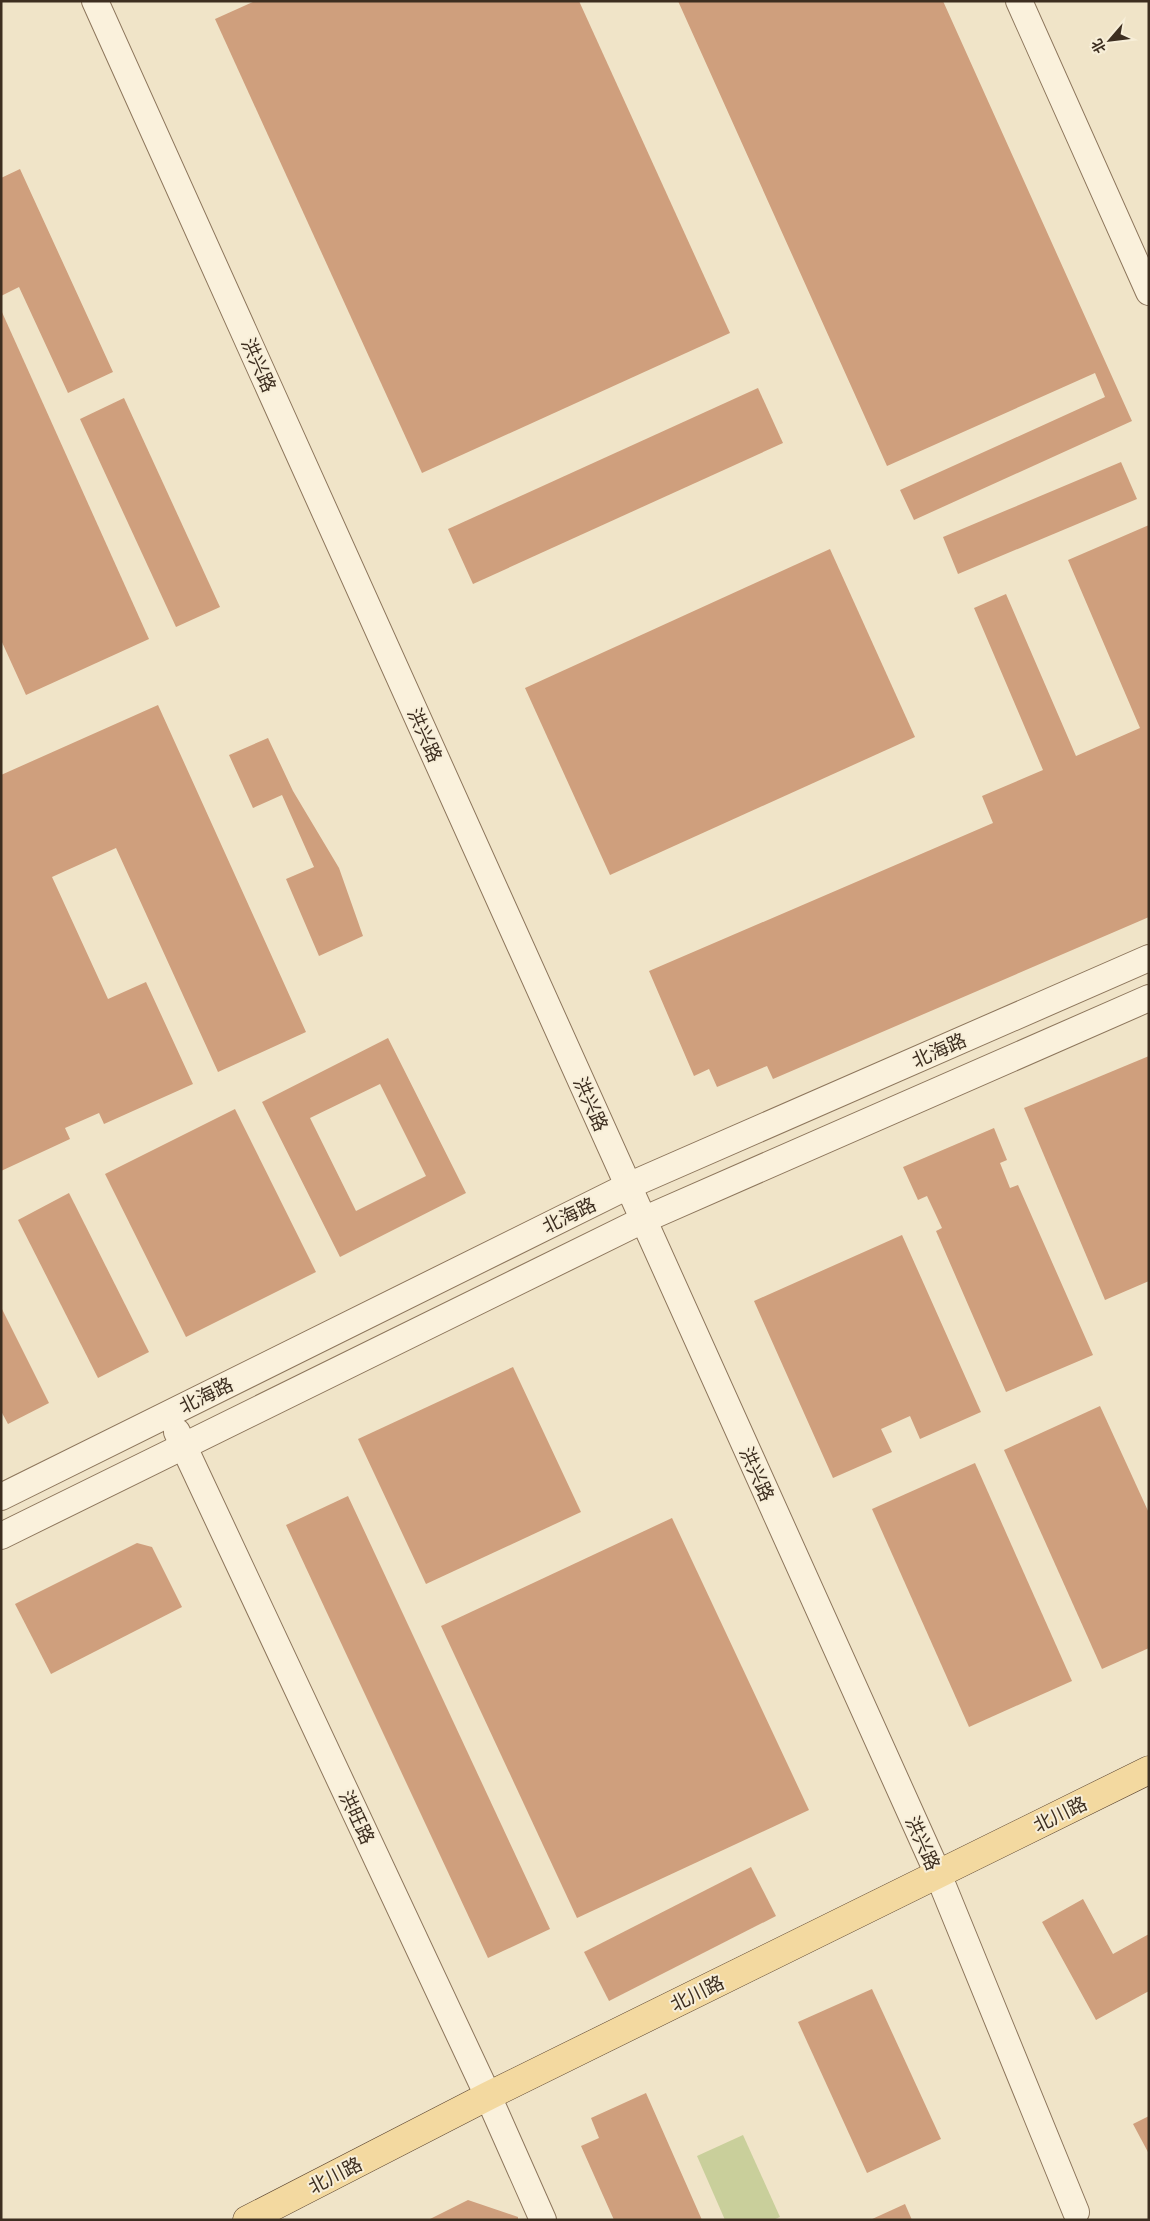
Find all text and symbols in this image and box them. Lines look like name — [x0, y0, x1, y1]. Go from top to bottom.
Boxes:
north arrow — [1085, 15, 1135, 65]
text: 北 — [1086, 35, 1112, 57]
street label: 洪兴路 — [233, 334, 282, 398]
street label: 洪兴路 — [399, 704, 448, 768]
street label: 北海路 — [908, 1027, 972, 1076]
street label: 洪兴路 — [565, 1073, 614, 1137]
street label: 北海路 — [538, 1191, 602, 1242]
street label: 北海路 — [175, 1371, 239, 1422]
street label: 洪兴路 — [731, 1443, 780, 1507]
street label: 洪旺路 — [330, 1786, 381, 1850]
street label: 北川路 — [1029, 1790, 1093, 1841]
street label: 洪兴路 — [897, 1812, 946, 1876]
street label: 北川路 — [666, 1969, 730, 2020]
street label: 北川路 — [304, 2150, 368, 2202]

